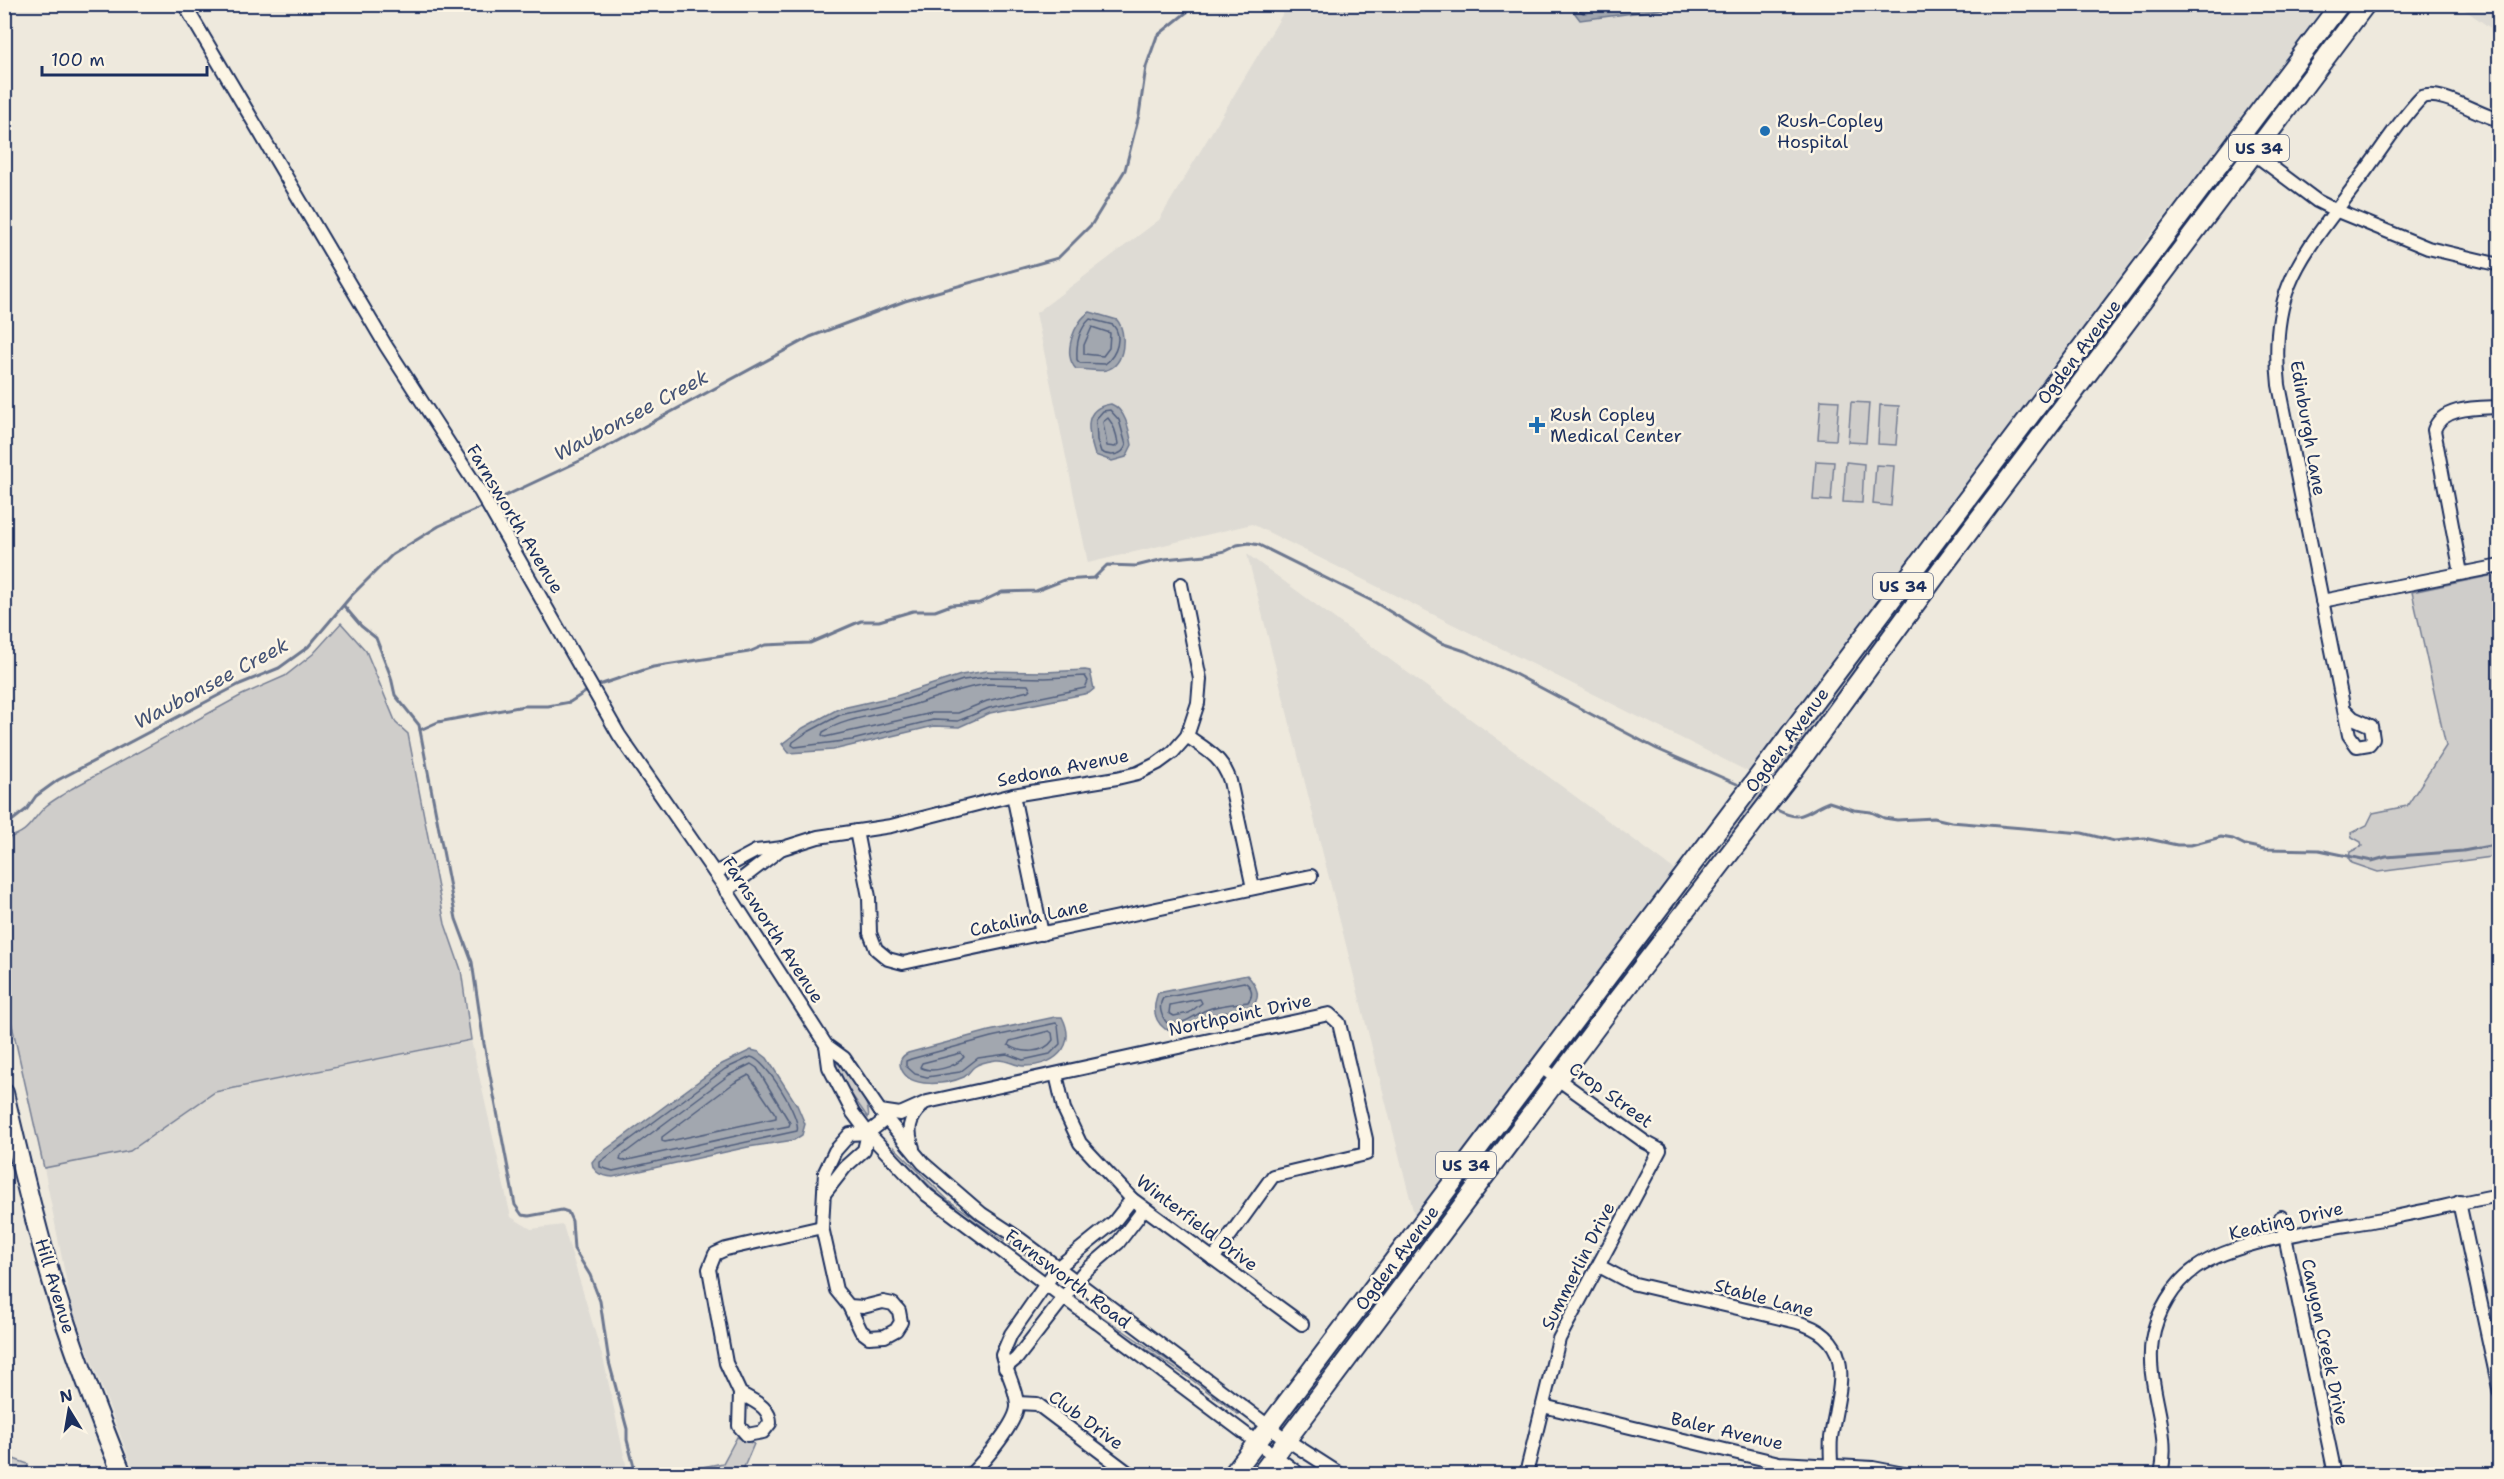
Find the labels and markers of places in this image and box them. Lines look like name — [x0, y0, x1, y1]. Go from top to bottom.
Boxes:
place label: Rush-Copley Hospital — [1777, 109, 1883, 154]
marker: Rush-Copley Hospital — [1758, 124, 1772, 138]
place label: Rush Copley Medical Center — [1550, 403, 1682, 448]
marker: Rush Copley Medical Center — [1528, 416, 1546, 434]

